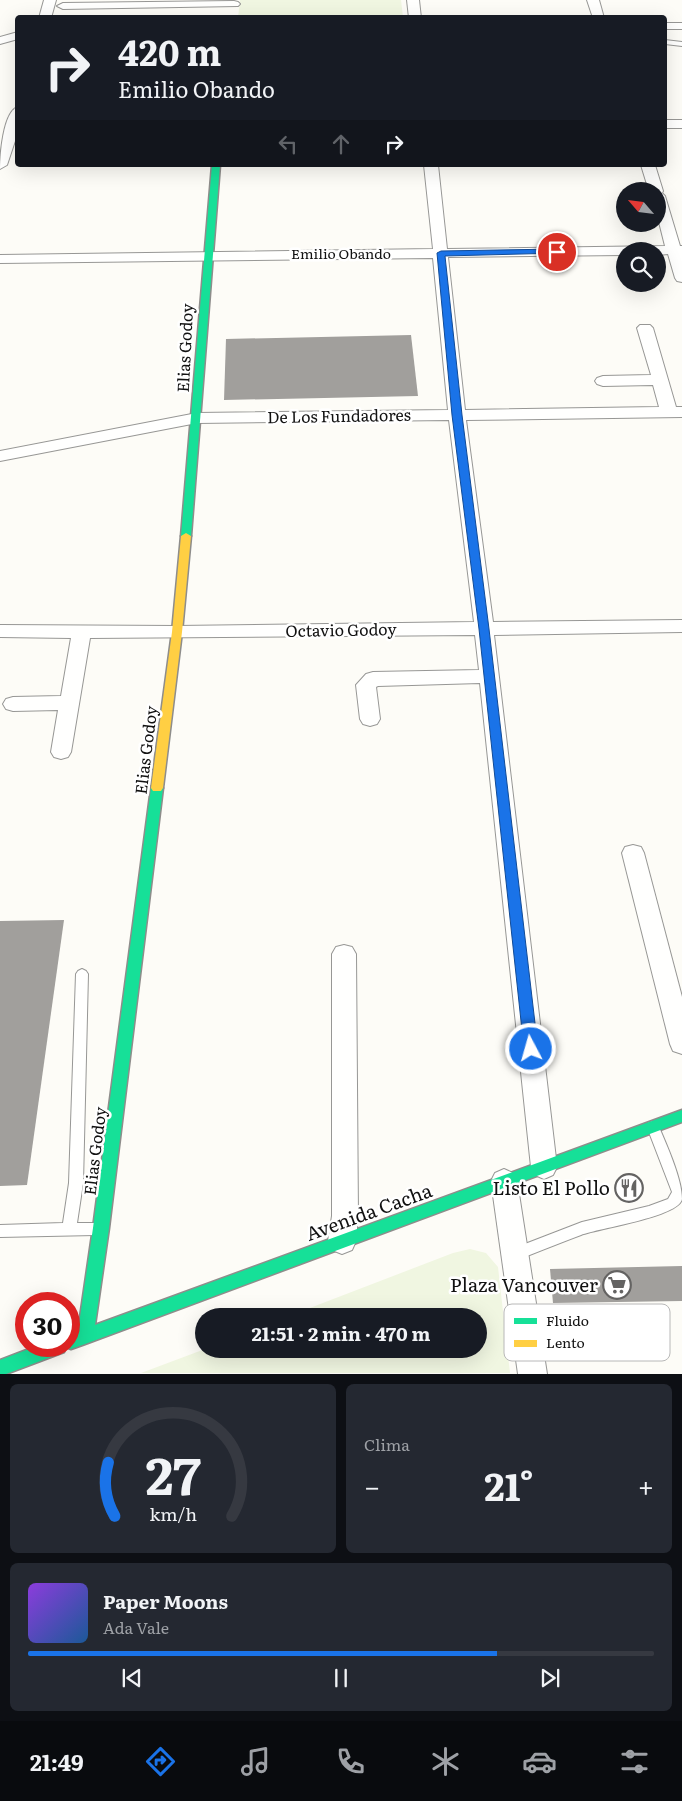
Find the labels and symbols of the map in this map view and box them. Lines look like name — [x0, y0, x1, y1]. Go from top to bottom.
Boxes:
north arrow — [616, 182, 666, 232]
pin — [536, 231, 578, 273]
street label: Emilio Obando — [291, 243, 391, 263]
street label: Elias Godoy — [170, 302, 198, 393]
street label: De Los Fundadores — [267, 402, 411, 428]
street label: Octavio Godoy — [285, 616, 398, 642]
street label: Elias Godoy — [128, 703, 162, 796]
position arrow — [504, 1022, 556, 1074]
street label: Elias Godoy — [77, 1104, 111, 1197]
place label: Listo El Pollo — [493, 1173, 610, 1201]
restaurant icon: Listo El Pollo — [614, 1173, 644, 1203]
street label: Avenida Cacha — [302, 1175, 436, 1247]
place label: Plaza Vancouver — [450, 1270, 598, 1298]
supermarket icon: Plaza Vancouver — [602, 1270, 632, 1300]
speed limit sign: 30 — [15, 1292, 80, 1357]
legend — [504, 1304, 670, 1361]
text: Fluido — [546, 1310, 589, 1330]
text: Lento — [546, 1332, 585, 1352]

